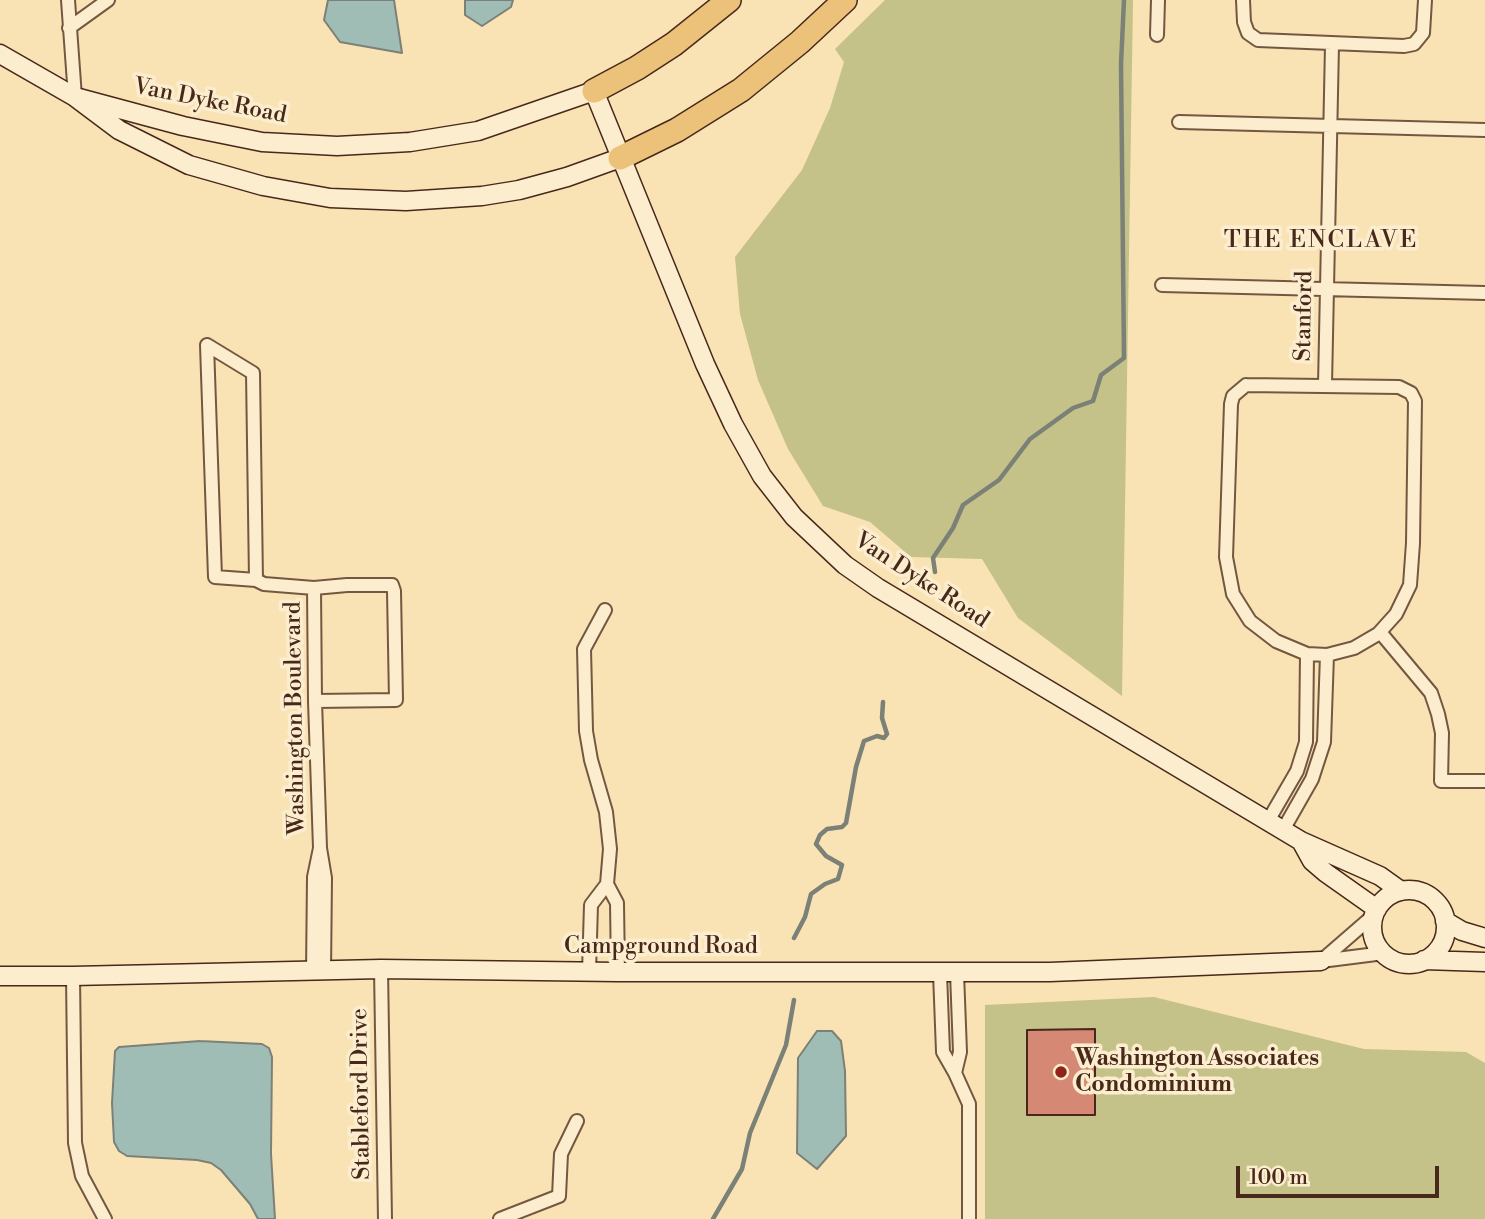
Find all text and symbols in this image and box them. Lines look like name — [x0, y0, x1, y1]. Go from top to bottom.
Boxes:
street label: Van Dyke Road — [131, 74, 289, 130]
district label: THE ENCLAVE — [1225, 227, 1417, 255]
street label: Stanford — [1290, 270, 1320, 362]
street label: Van Dyke Road — [848, 527, 994, 635]
street label: Washington Boulevard — [280, 601, 312, 835]
street label: Campground Road — [564, 933, 758, 961]
street label: Stableford Drive — [347, 1008, 377, 1180]
place label: Washington Associates Condominium — [1075, 1045, 1319, 1099]
marker: Washington Associates Condominium — [1053, 1064, 1069, 1080]
scale bar — [1240, 1152, 1443, 1196]
text: 100 m — [1249, 1165, 1308, 1191]

